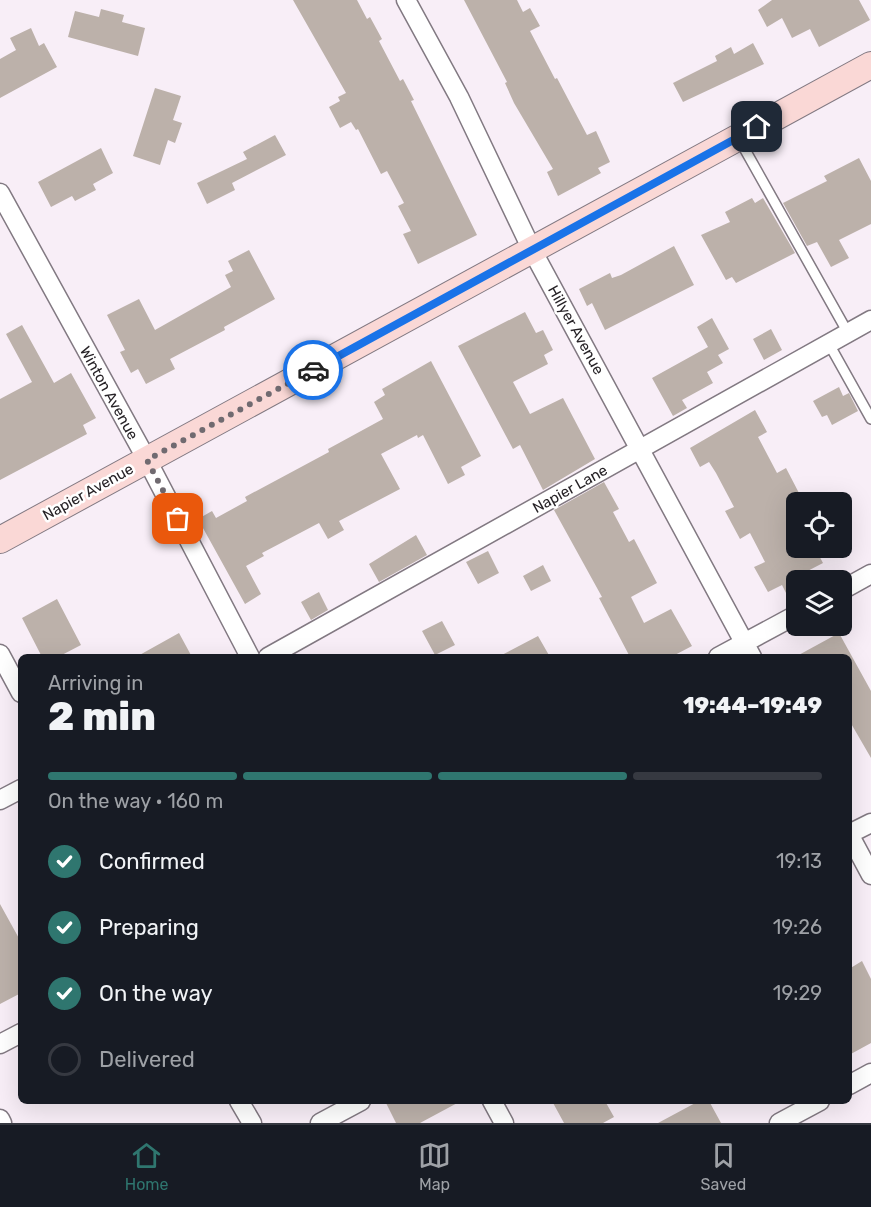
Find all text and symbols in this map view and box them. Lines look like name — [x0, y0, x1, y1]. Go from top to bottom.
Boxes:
pin — [731, 101, 782, 152]
icon: home — [740, 110, 773, 143]
street label: Hillyer Avenue — [544, 282, 608, 378]
courier — [283, 340, 343, 400]
street label: Winton Avenue — [76, 343, 142, 443]
icon: car — [297, 354, 330, 387]
street label: Napier Avenue — [40, 460, 136, 524]
street label: Napier Lane — [529, 461, 611, 517]
map controls — [786, 492, 852, 636]
button: locate — [786, 492, 852, 558]
pin — [152, 493, 203, 544]
icon: bag — [161, 502, 194, 535]
button: layers — [786, 570, 852, 636]
text: Arriving in — [48, 671, 143, 695]
text: 19:44–19:49 — [683, 692, 822, 719]
text: 2 min — [48, 694, 156, 740]
text: On the way · 160 m — [48, 789, 223, 813]
icon: check — [48, 845, 81, 878]
text: Confirmed — [99, 848, 205, 875]
text: 19:13 — [776, 849, 822, 873]
icon: check — [48, 911, 81, 944]
text: Preparing — [99, 914, 199, 941]
text: 19:26 — [773, 915, 822, 939]
icon: check — [48, 977, 81, 1010]
text: On the way — [99, 980, 213, 1007]
text: 19:29 — [773, 981, 822, 1005]
text: Delivered — [99, 1046, 195, 1073]
tab: Home — [125, 1139, 169, 1194]
tab: Map — [418, 1139, 451, 1194]
tab: Saved — [701, 1139, 746, 1194]

